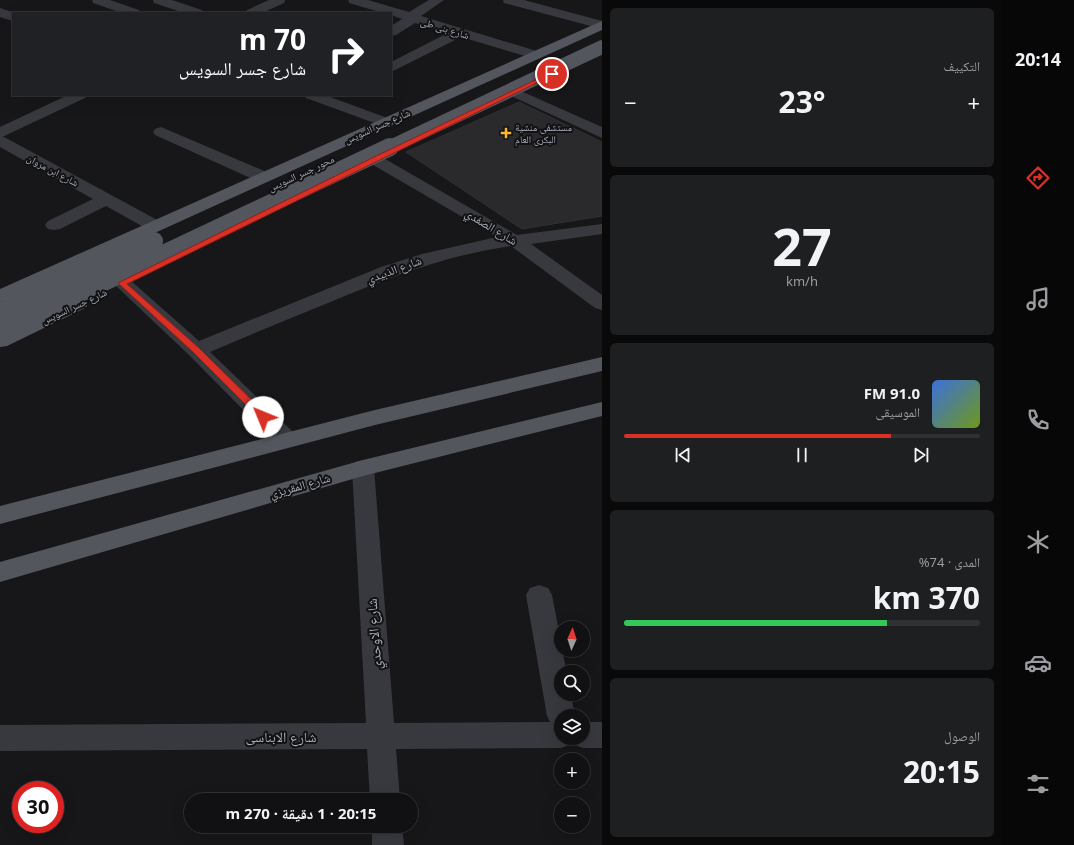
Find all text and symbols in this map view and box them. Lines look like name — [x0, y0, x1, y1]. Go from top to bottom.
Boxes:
street label: شارع بنى طى — [419, 14, 471, 42]
text: 70 m — [239, 20, 306, 58]
icon: right — [320, 28, 372, 80]
text: 20:14 — [1015, 47, 1061, 71]
text: شارع جسر السويس — [179, 56, 306, 80]
pin — [535, 57, 569, 91]
text: التكييف — [944, 57, 980, 75]
icon: arrive — [541, 63, 563, 85]
text: 23° — [778, 81, 826, 122]
text: − — [624, 87, 637, 117]
text: + — [967, 87, 980, 117]
street label: شارع جسر السويس — [342, 105, 412, 147]
place label: مستشفى منشية البكرى العام — [515, 120, 572, 147]
marker: مستشفى منشية البكرى العام — [500, 127, 512, 139]
street label: شارع ابن مروان — [25, 151, 82, 190]
street label: محور جسر السويس — [266, 151, 337, 194]
icon: directions — [1024, 164, 1052, 192]
street label: شارع الصفدي — [461, 204, 521, 251]
text: 27 — [772, 210, 832, 281]
street label: شارع الذبيدي — [364, 252, 425, 289]
text: km/h — [786, 272, 818, 290]
street label: شارع جسر السويس — [39, 285, 109, 327]
icon: music — [1024, 285, 1052, 313]
text: 91.0 FM — [864, 383, 920, 403]
position arrow — [242, 396, 284, 438]
text: الموسيقى — [876, 403, 920, 421]
icon: phone — [1024, 406, 1052, 434]
icon: previous — [672, 444, 694, 466]
icon: pause — [791, 444, 813, 466]
icon: next — [910, 444, 932, 466]
street label: شارع المقريزي — [268, 469, 333, 504]
icon: climate — [1024, 528, 1052, 556]
text: المدى · 74% — [919, 553, 980, 571]
text: 370 km — [873, 577, 980, 618]
street label: شارع الاوحدي — [362, 597, 388, 670]
north arrow — [554, 621, 590, 657]
map controls — [554, 621, 590, 833]
icon: car — [1024, 649, 1052, 677]
button: search — [554, 665, 590, 701]
button: layers — [554, 709, 590, 745]
street label: شارع الابناسى — [245, 727, 317, 747]
text: الوصول — [944, 727, 980, 745]
text: 20:15 — [903, 751, 980, 792]
button: + — [554, 753, 590, 789]
icon: filters — [1024, 770, 1052, 798]
speed limit sign: 30 — [12, 781, 64, 833]
button: − — [554, 797, 590, 833]
text: 20:15 · 1 دقيقة · 270 m — [226, 803, 376, 823]

